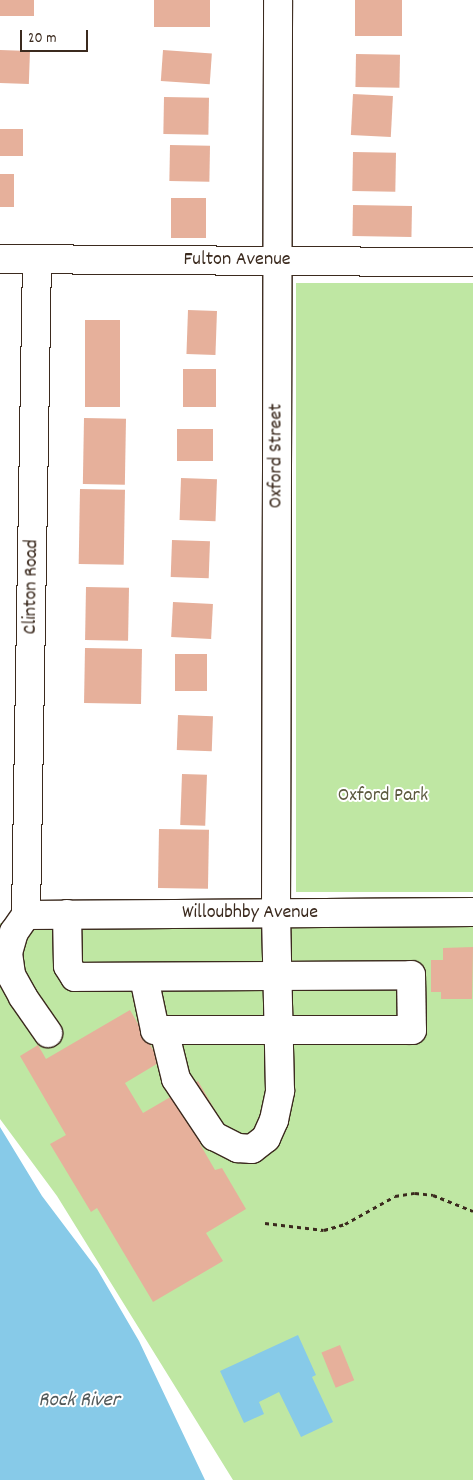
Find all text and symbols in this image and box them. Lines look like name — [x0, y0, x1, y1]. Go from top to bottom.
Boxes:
scale bar — [22, 20, 90, 52]
text: 20 m — [28, 28, 56, 50]
street label: Fulton Avenue — [183, 248, 291, 272]
street label: Oxford Street — [265, 404, 289, 508]
street label: Clinton Road — [19, 539, 45, 635]
park label: Oxford Park — [338, 784, 428, 808]
street label: Willoubhby Avenue — [182, 901, 318, 925]
water label: Rock River — [38, 1388, 120, 1414]

